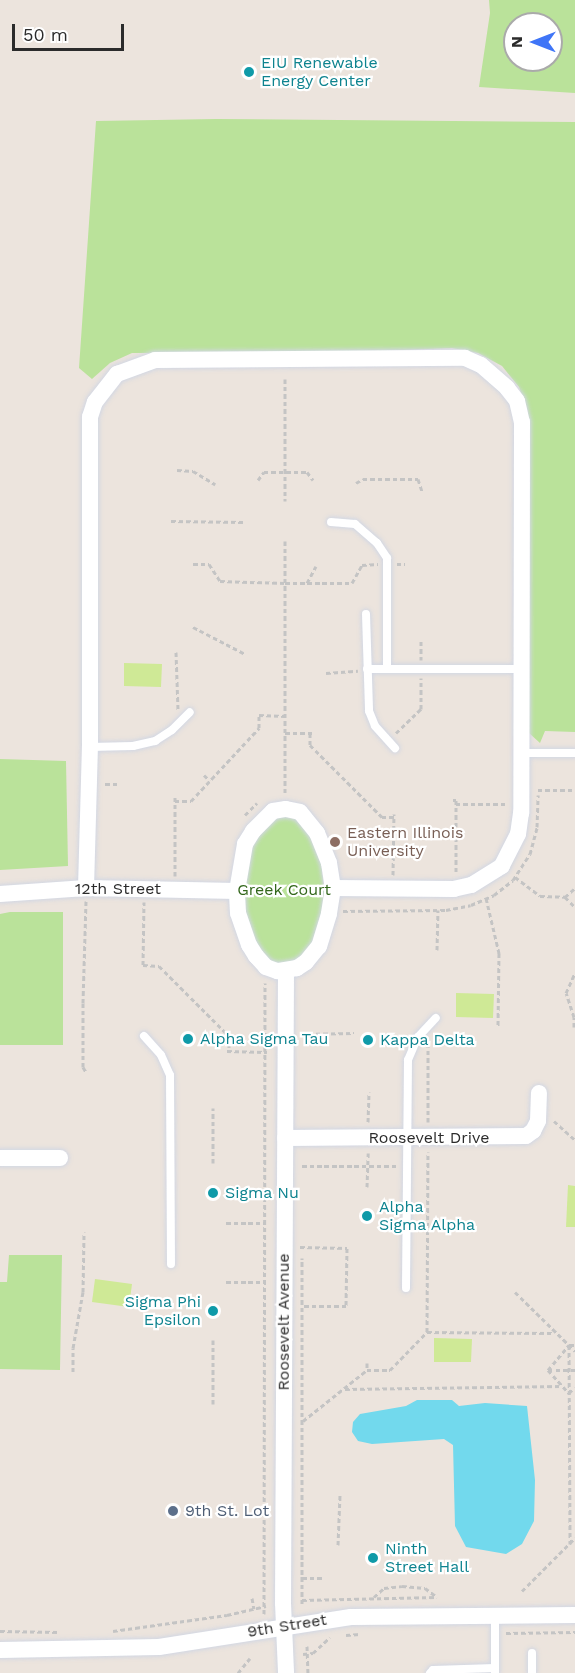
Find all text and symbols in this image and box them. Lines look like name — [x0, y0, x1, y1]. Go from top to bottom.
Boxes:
scale bar — [15, 12, 128, 50]
north arrow — [503, 12, 563, 72]
text: 50 m — [23, 24, 68, 45]
text: N — [507, 36, 526, 48]
place label: EIU Renewable Energy Center — [261, 53, 378, 91]
marker: EIU Renewable Energy Center — [242, 65, 256, 79]
place label: Eastern Illinois University — [347, 823, 463, 861]
marker: Eastern Illinois University — [328, 835, 342, 849]
street label: 12th Street — [75, 879, 161, 899]
park label: Greek Court — [237, 880, 331, 900]
place label: Alpha Sigma Tau — [200, 1029, 330, 1049]
place label: Kappa Delta — [380, 1030, 475, 1050]
marker: Alpha Sigma Tau — [181, 1032, 195, 1046]
marker: Kappa Delta — [361, 1033, 375, 1047]
street label: Roosevelt Drive — [368, 1128, 490, 1148]
place label: Sigma Nu — [225, 1183, 299, 1203]
marker: Sigma Nu — [206, 1186, 220, 1200]
place label: Alpha Sigma Alpha — [379, 1197, 476, 1235]
marker: Alpha Sigma Alpha — [360, 1209, 374, 1223]
street label: Roosevelt Avenue — [274, 1253, 294, 1391]
place label: Sigma Phi Epsilon — [124, 1292, 201, 1330]
marker: Sigma Phi Epsilon — [206, 1304, 220, 1318]
place label: 9th St. Lot — [185, 1501, 269, 1521]
marker: 9th St. Lot — [166, 1504, 180, 1518]
place label: Ninth Street Hall — [385, 1539, 469, 1577]
marker: Ninth Street Hall — [366, 1551, 380, 1565]
street label: 9th Street — [246, 1610, 328, 1642]

